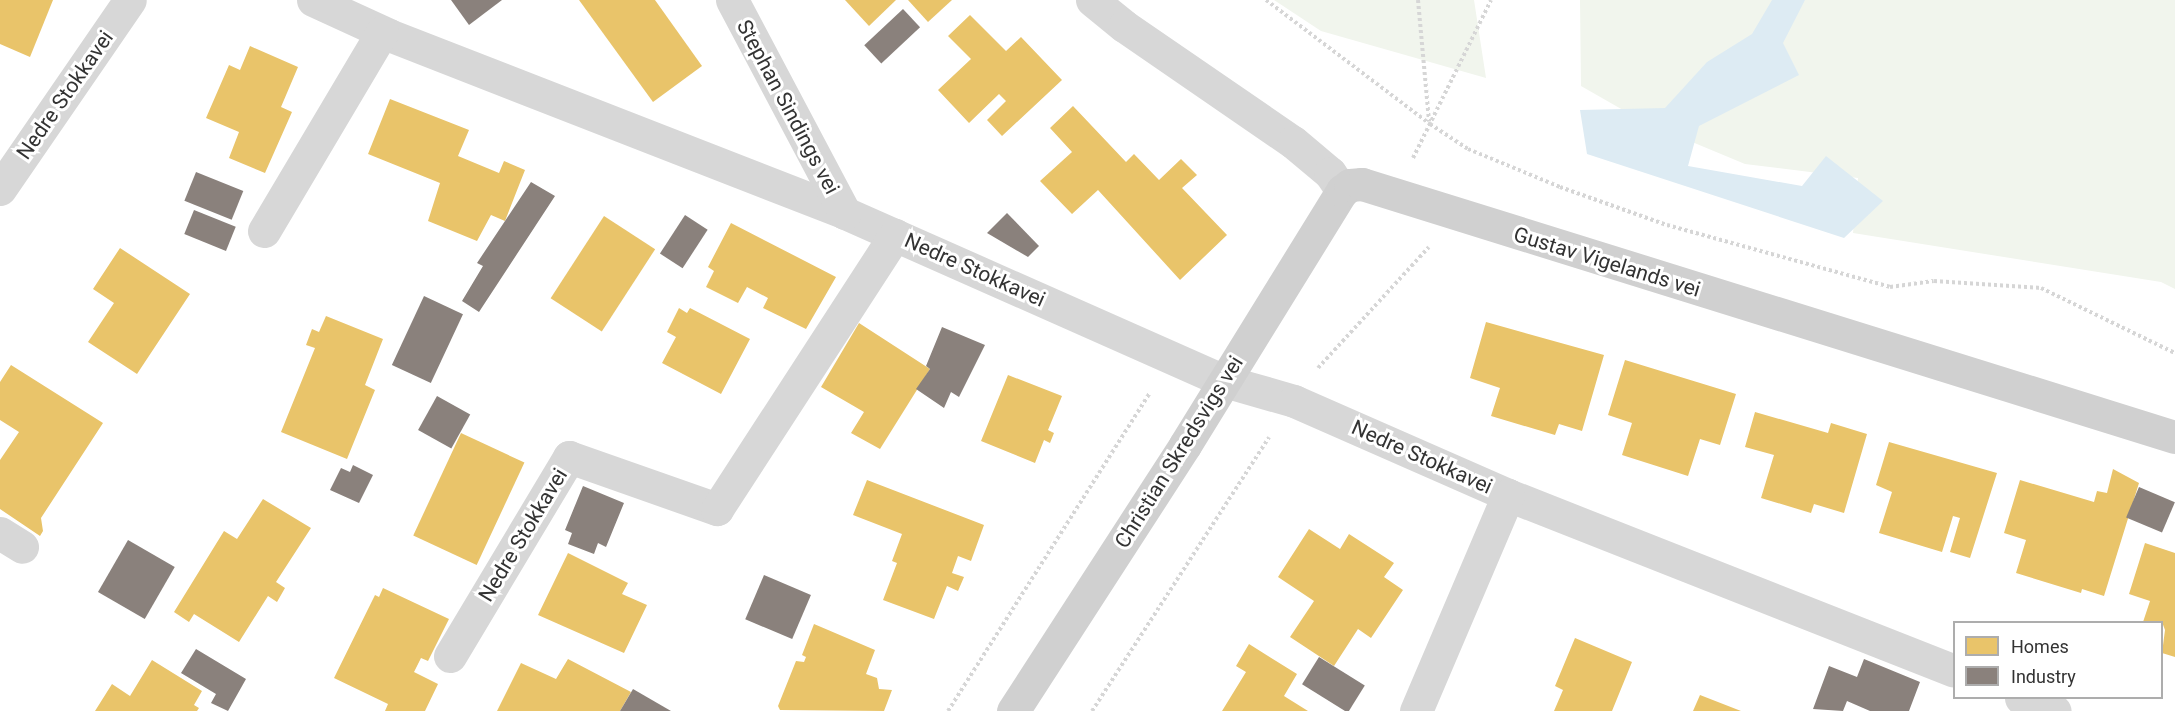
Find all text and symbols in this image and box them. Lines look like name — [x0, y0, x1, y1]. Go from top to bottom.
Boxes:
street label: Stephan Sindings vei — [731, 15, 845, 199]
street label: Nedre Stokkavei — [11, 26, 119, 164]
street label: Gustav Vigelands vei — [1511, 222, 1703, 302]
street label: Nedre Stokkavei — [901, 228, 1049, 312]
street label: Christian Skredsvigs vei — [1110, 351, 1248, 553]
street label: Nedre Stokkavei — [1348, 415, 1496, 499]
street label: Nedre Stokkavei — [473, 464, 573, 606]
legend — [1953, 621, 2163, 699]
text: Homes — [2011, 636, 2069, 657]
text: Industry — [2011, 666, 2076, 687]

